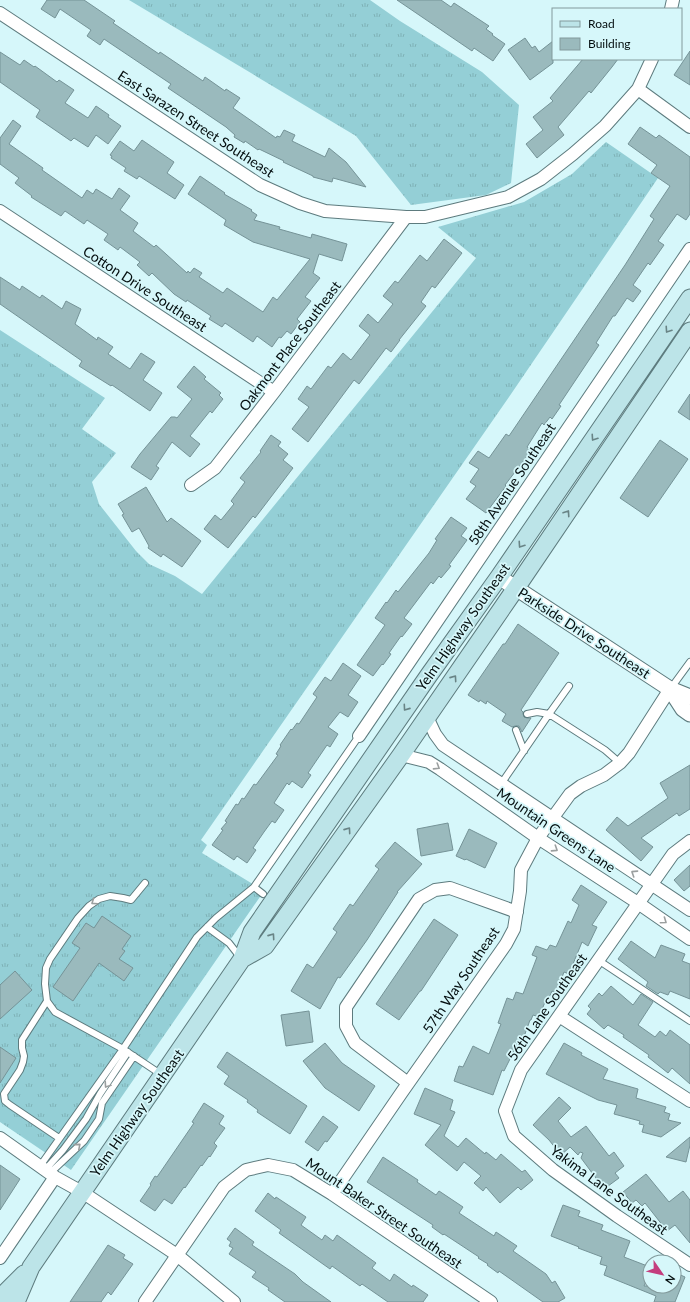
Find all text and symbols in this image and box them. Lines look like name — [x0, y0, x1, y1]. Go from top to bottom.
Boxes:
legend — [552, 8, 682, 60]
text: Road — [588, 16, 615, 31]
text: Building — [588, 36, 631, 51]
street label: East Sarazen Street Southeast — [115, 67, 278, 181]
street label: Cotton Drive Southeast — [80, 242, 210, 335]
street label: Oakmont Place Southeast — [235, 277, 344, 414]
one-way arrow — [666, 326, 673, 333]
street label: 58th Avenue Southeast — [464, 419, 559, 548]
one-way arrow — [592, 433, 599, 440]
one-way arrow — [562, 510, 569, 517]
one-way arrow — [518, 541, 526, 548]
street label: Yelm Highway Southeast — [412, 560, 513, 694]
street label: Parkside Drive Southeast — [515, 583, 654, 682]
one-way arrow — [449, 675, 456, 682]
one-way arrow — [404, 704, 411, 711]
one-way arrow — [433, 762, 440, 770]
street label: Mountain Greens Lane — [494, 784, 619, 876]
one-way arrow — [343, 827, 350, 834]
one-way arrow — [551, 845, 558, 852]
one-way arrow — [632, 870, 639, 877]
one-way arrow — [92, 897, 99, 904]
one-way arrow — [659, 916, 666, 923]
street label: 57th Way Southeast — [419, 923, 503, 1036]
one-way arrow — [267, 933, 275, 940]
street label: 56th Lane Southeast — [503, 950, 590, 1064]
street label: Yelm Highway Southeast — [86, 1046, 187, 1180]
one-way arrow — [104, 1080, 111, 1087]
street label: Yakima Lane Southeast — [547, 1141, 671, 1238]
one-way arrow — [73, 1143, 81, 1151]
street label: Mount Baker Street Southeast — [303, 1154, 466, 1271]
north arrow — [642, 1254, 682, 1294]
text: N — [663, 1273, 678, 1287]

